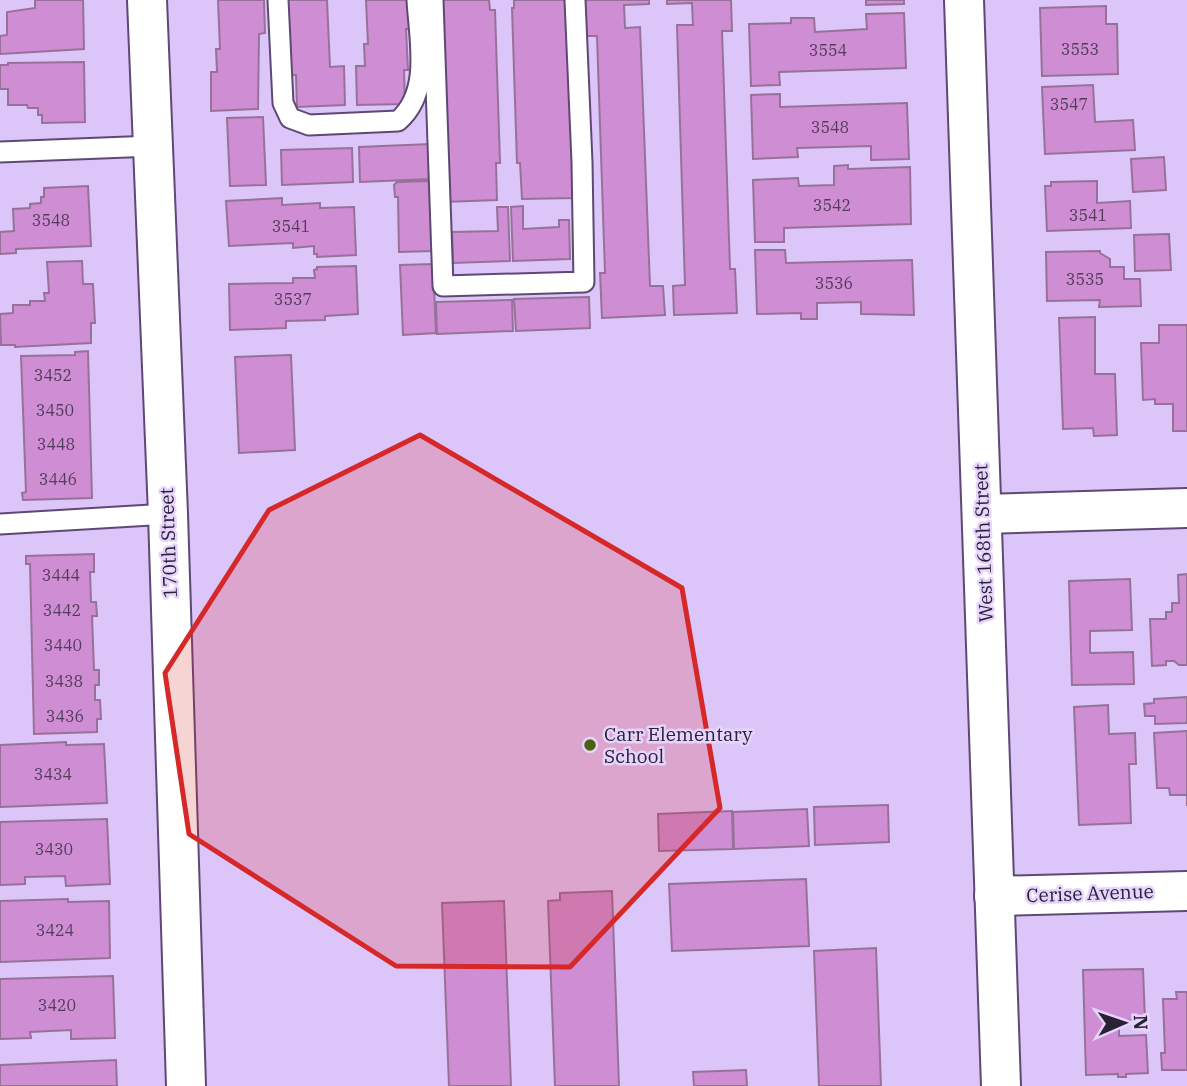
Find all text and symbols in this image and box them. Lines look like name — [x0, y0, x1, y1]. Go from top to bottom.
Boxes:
house number: 3553 — [1061, 39, 1099, 59]
house number: 3554 — [809, 40, 847, 60]
house number: 3547 — [1050, 94, 1088, 114]
house number: 3548 — [811, 117, 849, 137]
house number: 3542 — [813, 195, 851, 215]
house number: 3541 — [1069, 205, 1107, 225]
house number: 3548 — [32, 210, 70, 230]
house number: 3541 — [272, 216, 310, 236]
house number: 3535 — [1066, 269, 1104, 289]
house number: 3536 — [815, 273, 853, 293]
house number: 3537 — [274, 289, 312, 309]
house number: 3452 — [34, 365, 72, 385]
house number: 3450 — [36, 400, 74, 420]
house number: 3448 — [37, 434, 75, 454]
street label: West 168th Street — [968, 463, 998, 623]
house number: 3446 — [39, 469, 77, 489]
street label: 170th Street — [154, 487, 182, 599]
house number: 3444 — [42, 565, 80, 585]
house number: 3442 — [43, 600, 81, 620]
house number: 3440 — [44, 635, 82, 655]
house number: 3438 — [45, 671, 83, 691]
house number: 3436 — [46, 706, 84, 726]
place label: Carr Elementary School — [604, 722, 753, 768]
marker: Carr Elementary School — [582, 737, 598, 753]
house number: 3434 — [34, 764, 72, 784]
house number: 3430 — [35, 839, 73, 859]
street label: Cerise Avenue — [1026, 879, 1154, 907]
house number: 3424 — [36, 920, 74, 940]
north arrow — [1089, 988, 1159, 1058]
house number: 3420 — [38, 995, 76, 1015]
text: N — [1129, 1014, 1153, 1030]

